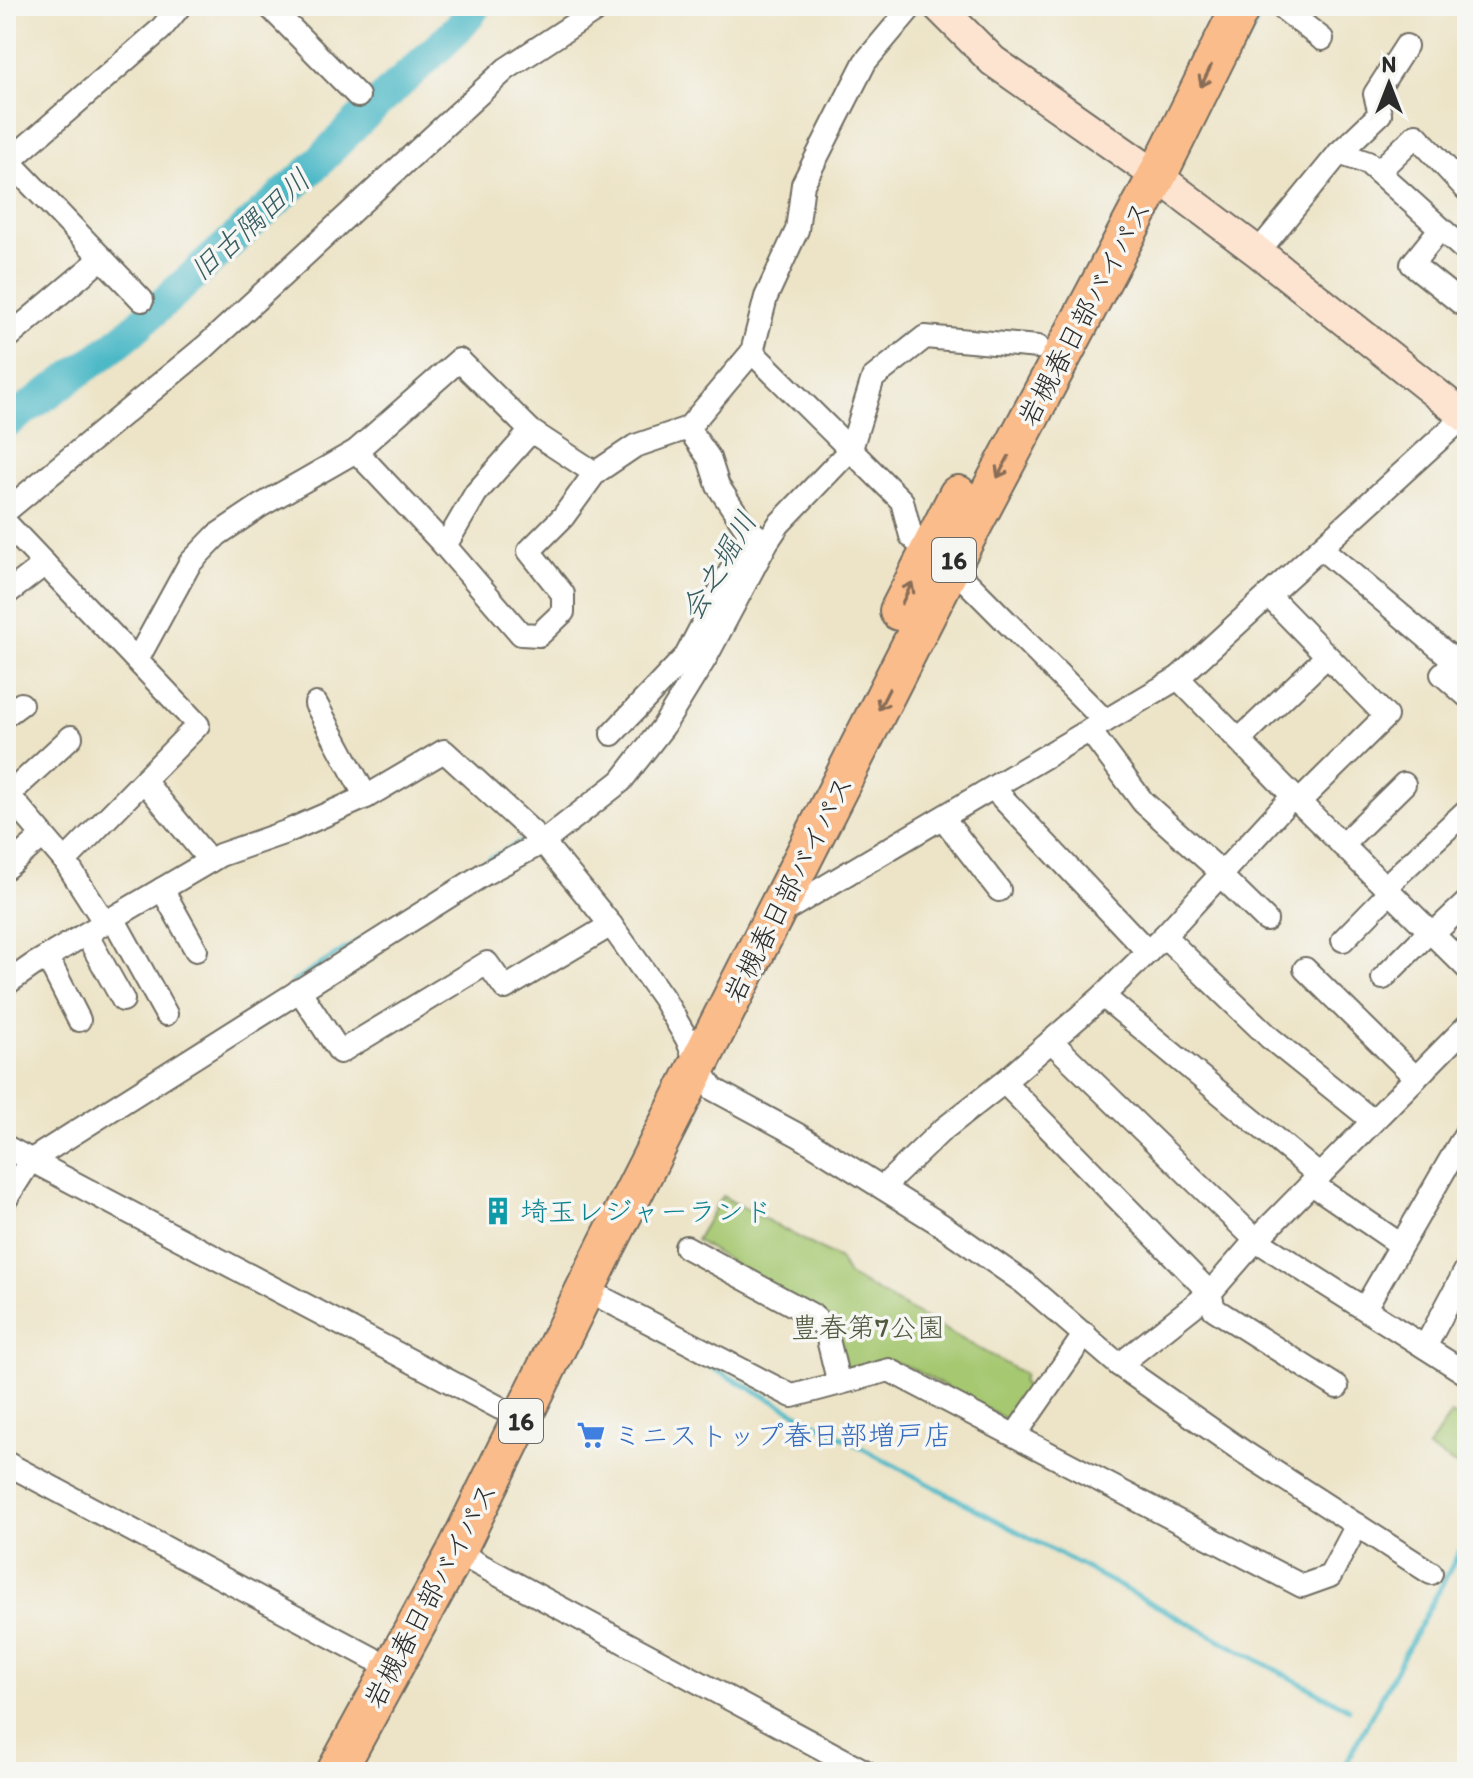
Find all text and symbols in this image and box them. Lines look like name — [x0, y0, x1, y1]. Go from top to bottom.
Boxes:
north arrow — [1349, 44, 1429, 124]
text: N — [1382, 51, 1396, 78]
one-way arrow — [1198, 63, 1214, 87]
water label: 旧古隅田川 — [182, 161, 318, 289]
street label: 岩槻春日部バイパス — [1010, 194, 1158, 432]
one-way arrow — [994, 455, 1010, 479]
water label: 会之堀川 — [673, 505, 765, 627]
road number: 16 — [932, 538, 976, 582]
one-way arrow — [901, 582, 916, 605]
one-way arrow — [876, 686, 891, 710]
street label: 岩槻春日部バイパス — [716, 769, 860, 1009]
place label: 埼玉レジャーランド — [520, 1194, 772, 1228]
building icon: 埼玉レジャーランド — [483, 1196, 513, 1226]
park label: 豊春第7公園 — [791, 1310, 945, 1344]
road number: 16 — [499, 1399, 543, 1443]
place label: ミニストップ春日部増戸店 — [613, 1418, 952, 1452]
supermarket icon: ミニストップ春日部増戸店 — [576, 1420, 606, 1450]
street label: 岩槻春日部バイパス — [356, 1476, 504, 1714]

